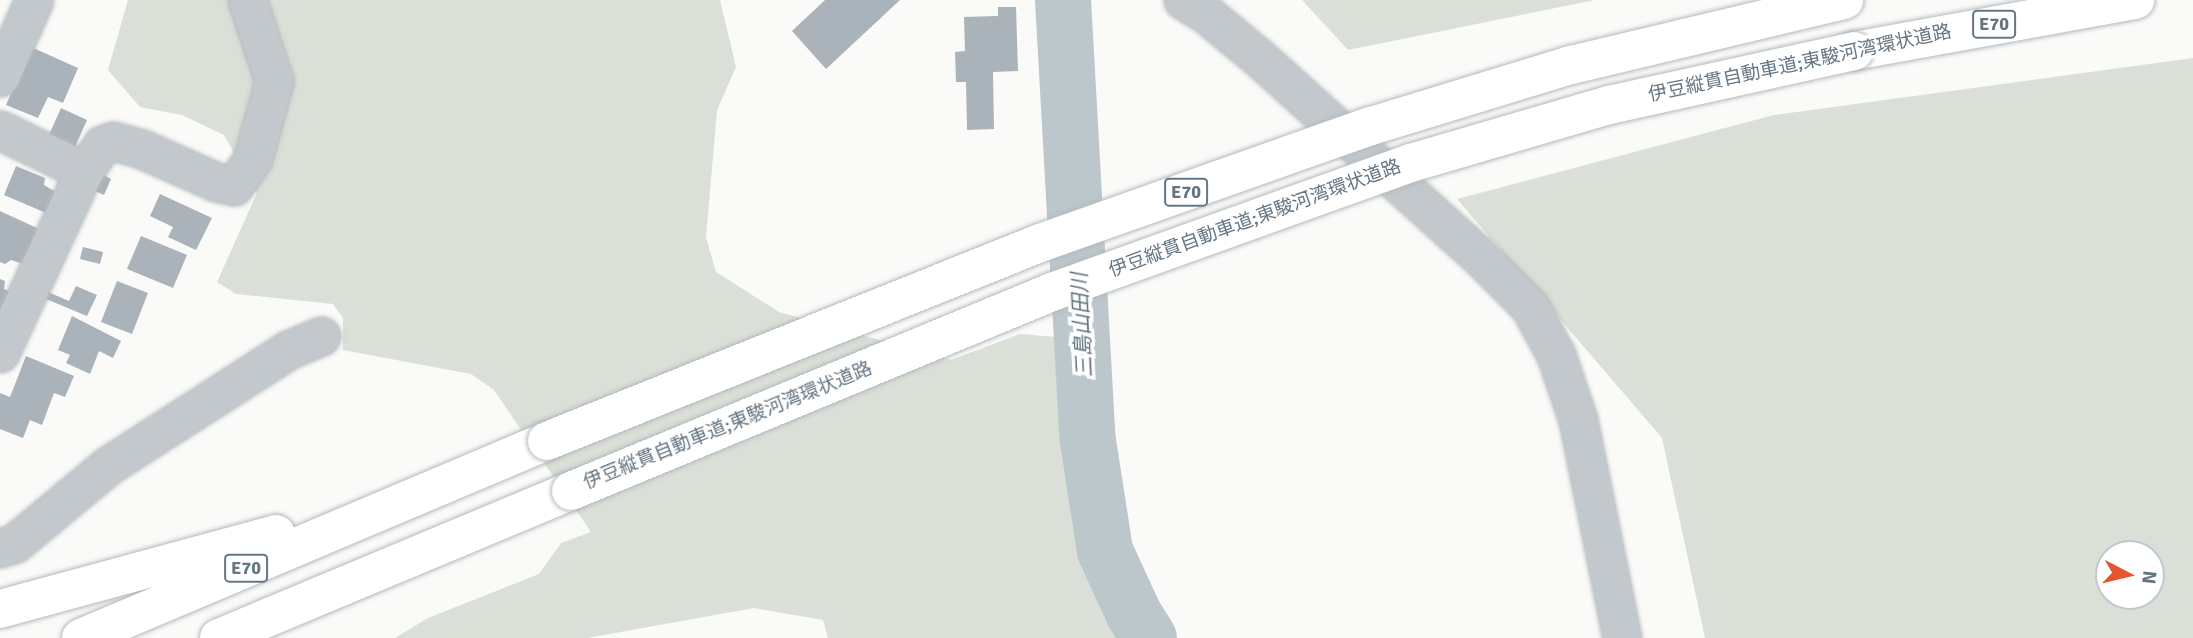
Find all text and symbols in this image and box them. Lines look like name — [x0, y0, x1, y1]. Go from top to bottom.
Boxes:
road number: E70 — [1971, 9, 2017, 38]
street label: 伊豆縦貫自動車道;東駿河湾環状道路 — [1646, 21, 1954, 107]
street label: 伊豆縦貫自動車道;東駿河湾環状道路 — [1106, 155, 1404, 283]
road number: E70 — [1163, 177, 1209, 206]
water label: 三島山田川 — [1067, 272, 1097, 378]
street label: 伊豆縦貫自動車道;東駿河湾環状道路 — [580, 358, 876, 494]
north arrow — [2095, 540, 2165, 610]
road number: E70 — [223, 554, 269, 582]
text: N — [2136, 569, 2162, 585]

